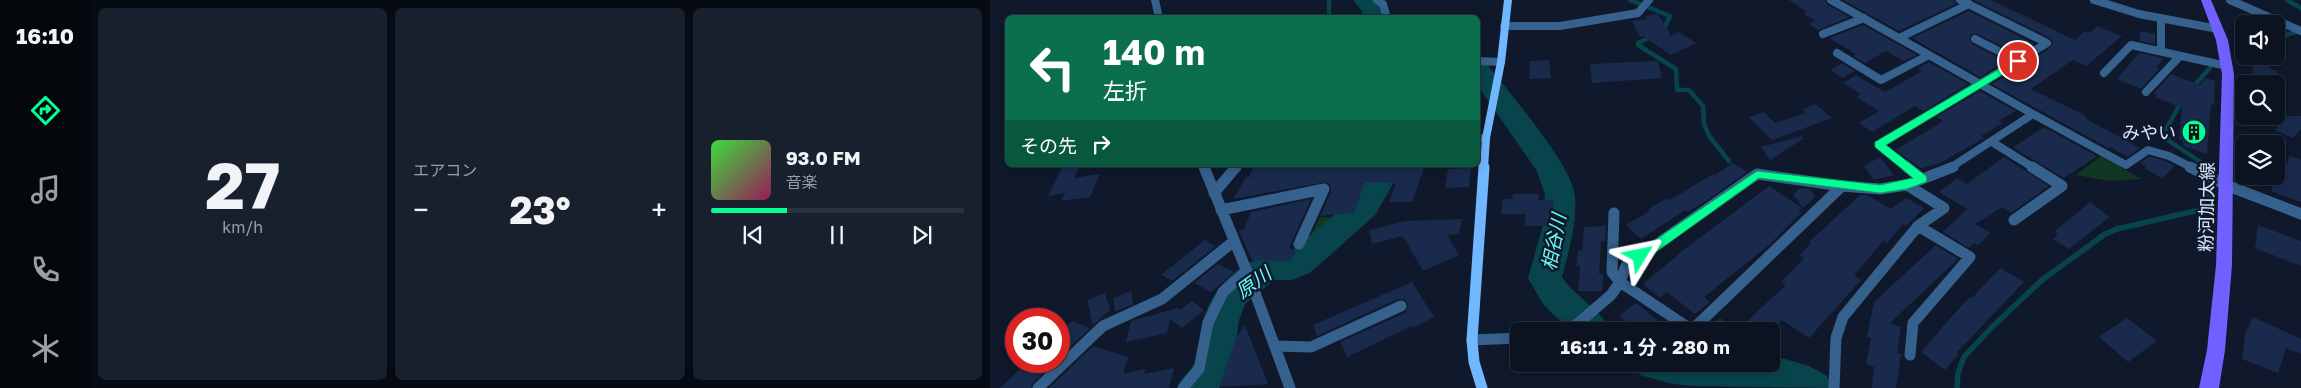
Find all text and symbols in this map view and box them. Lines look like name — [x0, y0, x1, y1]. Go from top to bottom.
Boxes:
map controls — [2235, 15, 2285, 185]
button: sound — [2235, 15, 2285, 65]
text: 16:10 — [16, 22, 74, 49]
text: 140 m — [1103, 31, 1205, 73]
icon: left — [1020, 35, 1085, 100]
pin — [1997, 40, 2039, 82]
icon: arrive — [2004, 47, 2032, 75]
button: search — [2235, 75, 2285, 125]
text: 左折 — [1103, 77, 1147, 104]
icon: directions — [28, 93, 63, 128]
building icon: みやい — [2181, 119, 2207, 145]
place label: みやい — [2122, 121, 2176, 143]
icon: right — [1087, 130, 1115, 158]
text: その先 — [1020, 134, 1077, 157]
button: layers — [2235, 135, 2285, 185]
text: 27 — [205, 145, 280, 223]
text: 93.0 FM — [786, 146, 861, 169]
text: エアコン — [413, 160, 477, 180]
street label: 粉河加太線 — [2194, 162, 2218, 252]
icon: music — [28, 172, 63, 207]
text: 音楽 — [786, 172, 818, 192]
text: 23° — [509, 187, 571, 232]
text: − — [413, 193, 429, 226]
text: + — [651, 193, 667, 226]
water label: 相谷川 — [1536, 210, 1570, 272]
text: km/h — [222, 217, 263, 237]
icon: previous — [739, 221, 767, 249]
icon: pause — [823, 221, 851, 249]
icon: next — [908, 221, 936, 249]
position arrow — [1613, 229, 1665, 281]
icon: phone — [28, 252, 63, 287]
water label: 原川 — [1231, 260, 1277, 302]
speed limit sign: 30 — [1005, 308, 1070, 373]
icon: climate — [28, 331, 63, 366]
text: 16:11 · 1 分 · 280 m — [1560, 335, 1730, 358]

